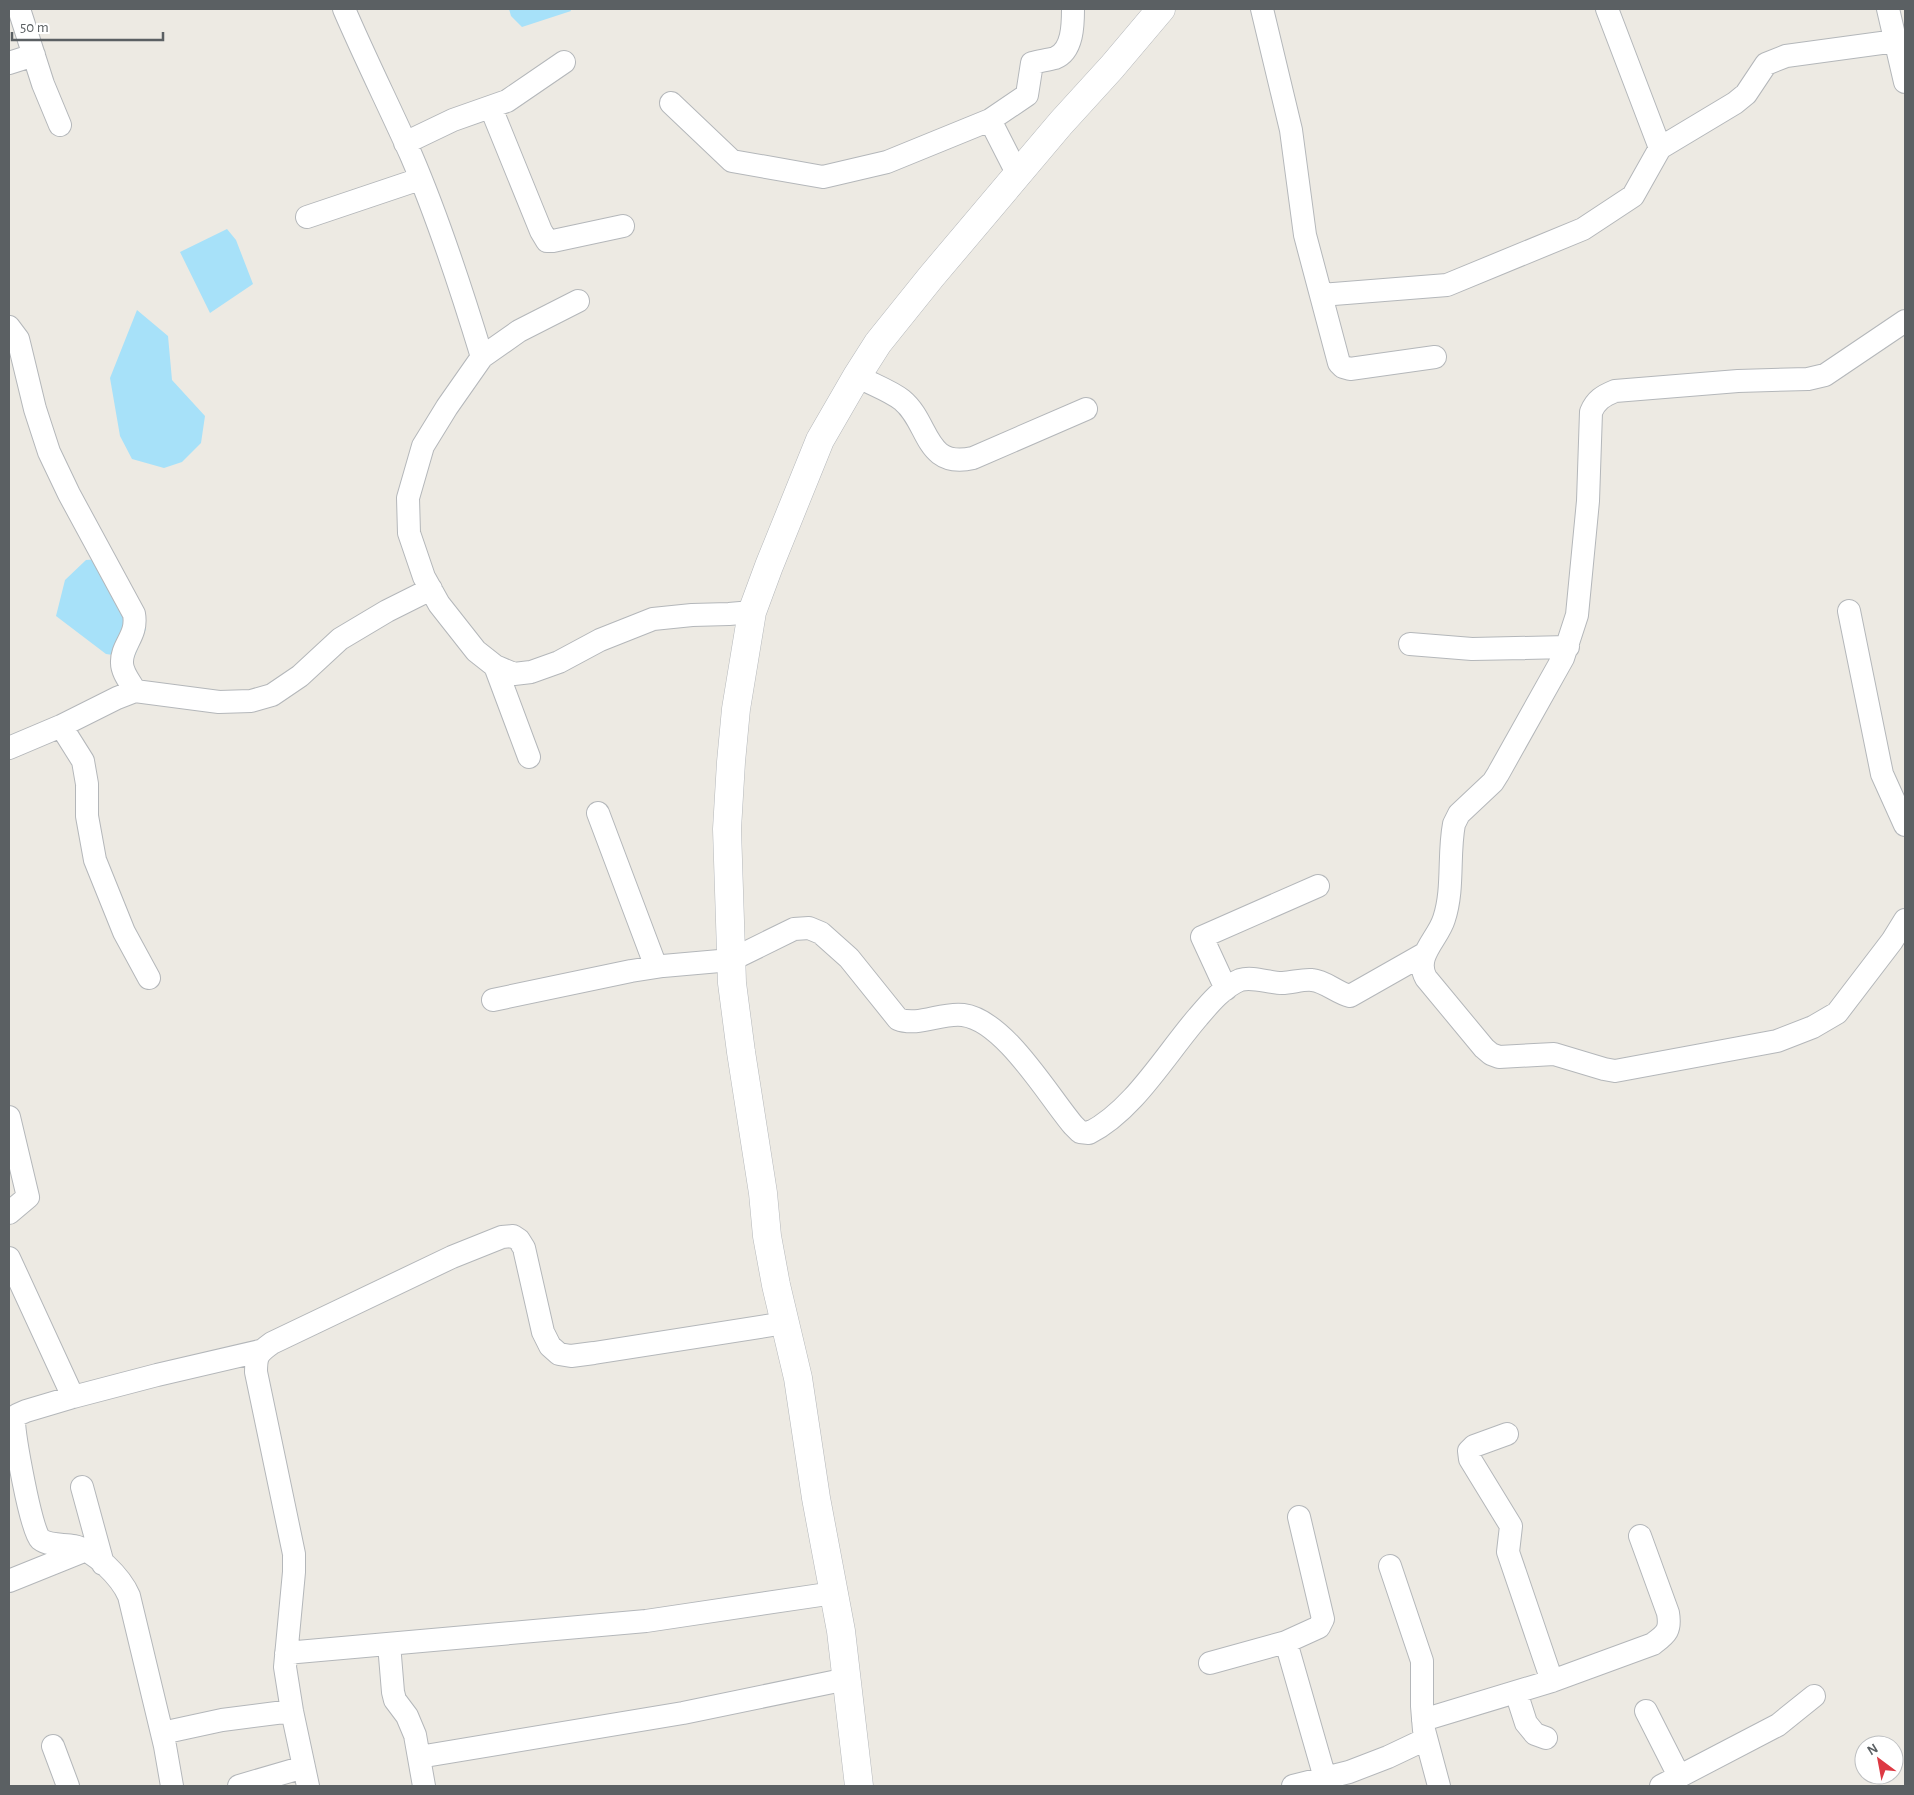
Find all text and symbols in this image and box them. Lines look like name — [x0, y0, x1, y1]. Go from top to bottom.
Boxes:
scale bar — [12, 10, 164, 42]
text: 50 m — [20, 20, 49, 35]
north arrow — [1854, 1735, 1904, 1785]
text: N — [1865, 1741, 1880, 1758]

